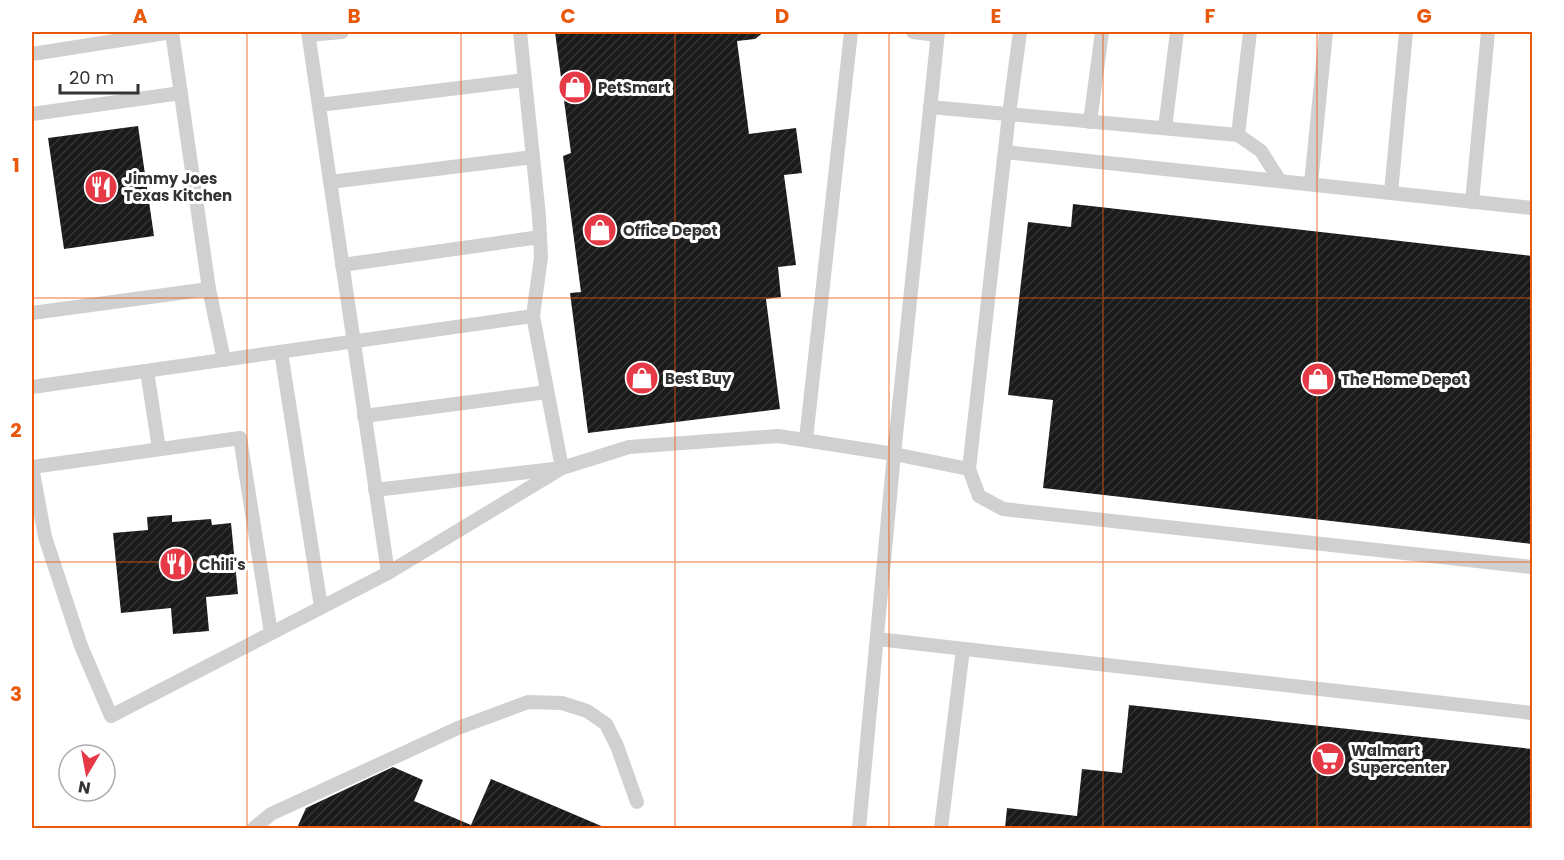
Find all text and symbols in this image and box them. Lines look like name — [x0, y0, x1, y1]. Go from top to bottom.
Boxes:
text: A — [133, 2, 148, 30]
text: B — [347, 2, 361, 30]
text: C — [560, 2, 576, 30]
text: D — [775, 2, 789, 30]
text: E — [991, 2, 1001, 30]
text: F — [1205, 2, 1216, 30]
text: G — [1416, 2, 1432, 30]
scale bar — [60, 57, 138, 95]
text: 20 m — [69, 65, 114, 90]
shop icon: PetSmart — [557, 69, 593, 105]
place label: PetSmart — [598, 77, 671, 98]
text: 1 — [12, 151, 20, 179]
place label: Jimmy Joes Texas Kitchen — [124, 168, 232, 206]
restaurant icon: Jimmy Joes Texas Kitchen — [83, 169, 119, 205]
shop icon: Office Depot — [582, 212, 618, 248]
place label: Office Depot — [623, 220, 718, 241]
shop icon: Best Buy — [624, 360, 660, 396]
shop icon: The Home Depot — [1300, 361, 1336, 397]
place label: Best Buy — [665, 368, 732, 389]
place label: The Home Depot — [1341, 369, 1467, 390]
text: 2 — [10, 416, 22, 444]
restaurant icon: Chili's — [158, 546, 194, 582]
place label: Chili's — [199, 554, 246, 575]
text: 3 — [10, 680, 22, 708]
place label: Walmart Supercenter — [1351, 740, 1447, 778]
supermarket icon: Walmart Supercenter — [1310, 741, 1346, 777]
north arrow — [57, 743, 117, 803]
text: N — [77, 775, 92, 800]

